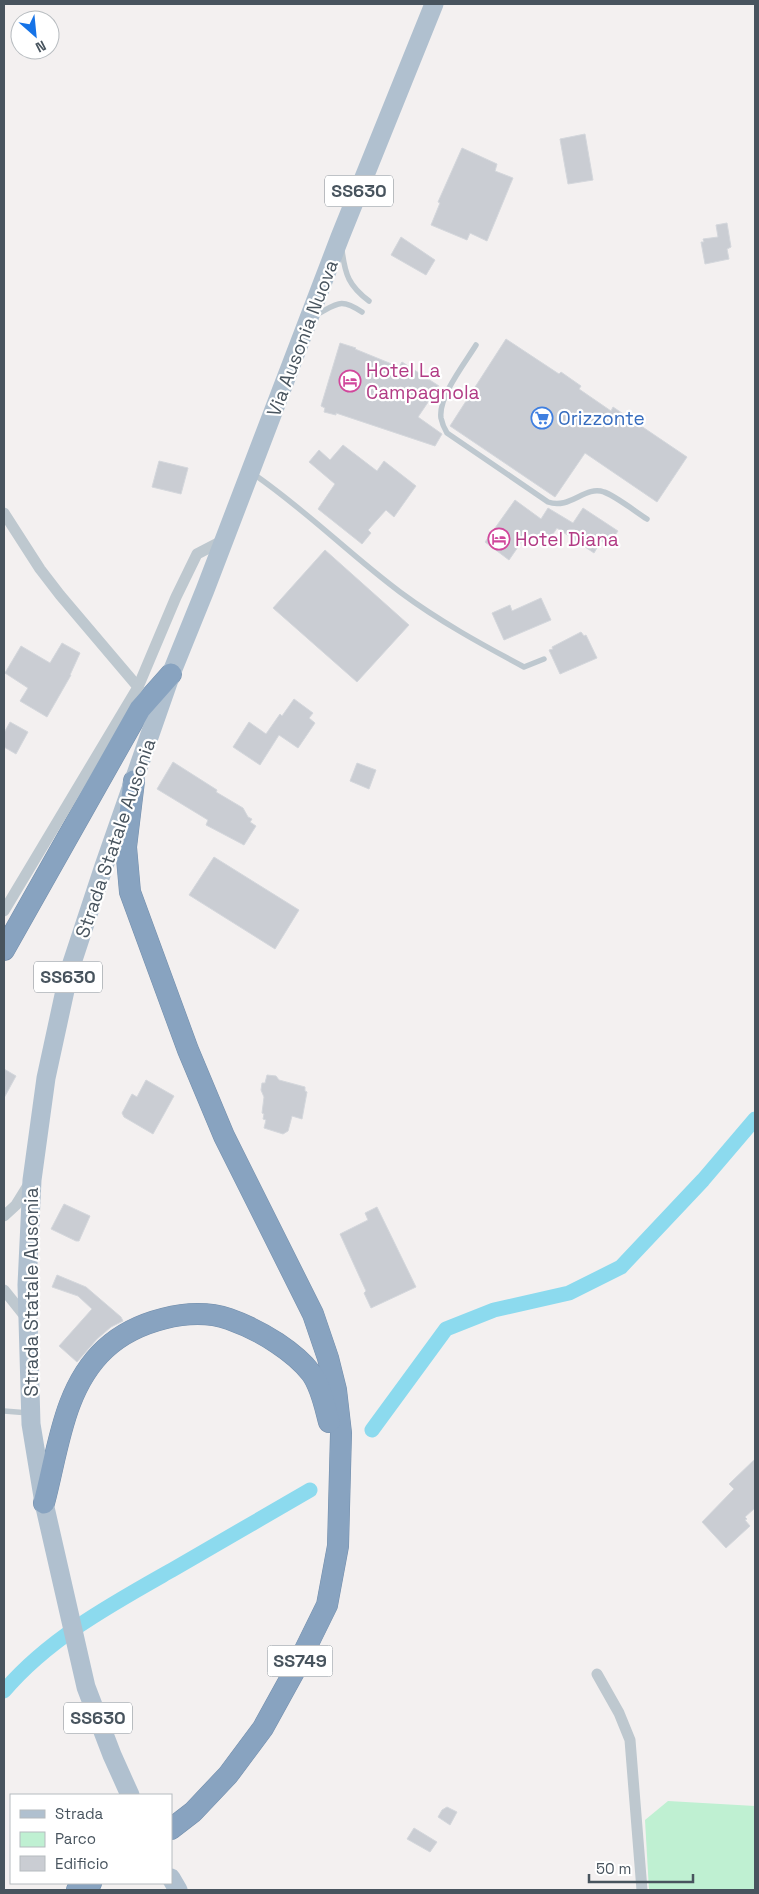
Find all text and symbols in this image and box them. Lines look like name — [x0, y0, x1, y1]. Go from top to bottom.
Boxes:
north arrow — [10, 10, 60, 60]
text: N — [33, 36, 49, 57]
road number: SS630 — [325, 176, 393, 207]
street label: Via Ausonia Nuova — [261, 256, 344, 420]
place label: Hotel La Campagnola — [366, 358, 480, 405]
hotel icon: Hotel La Campagnola — [338, 369, 362, 393]
supermarket icon: Orizzonte — [530, 406, 554, 430]
place label: Orizzonte — [558, 406, 645, 431]
hotel icon: Hotel Diana — [487, 527, 511, 551]
place label: Hotel Diana — [515, 527, 619, 552]
street label: Strada Statale Ausonia — [70, 735, 161, 941]
road number: SS630 — [34, 962, 102, 992]
street label: Strada Statale Ausonia — [19, 1187, 44, 1397]
road number: SS749 — [268, 1645, 332, 1676]
road number: SS630 — [64, 1702, 132, 1734]
legend — [10, 1794, 172, 1884]
text: Strada — [55, 1804, 104, 1823]
text: Parco — [55, 1829, 96, 1848]
scale bar — [589, 1852, 693, 1884]
text: Edificio — [55, 1854, 109, 1873]
text: 50 m — [596, 1859, 631, 1878]

